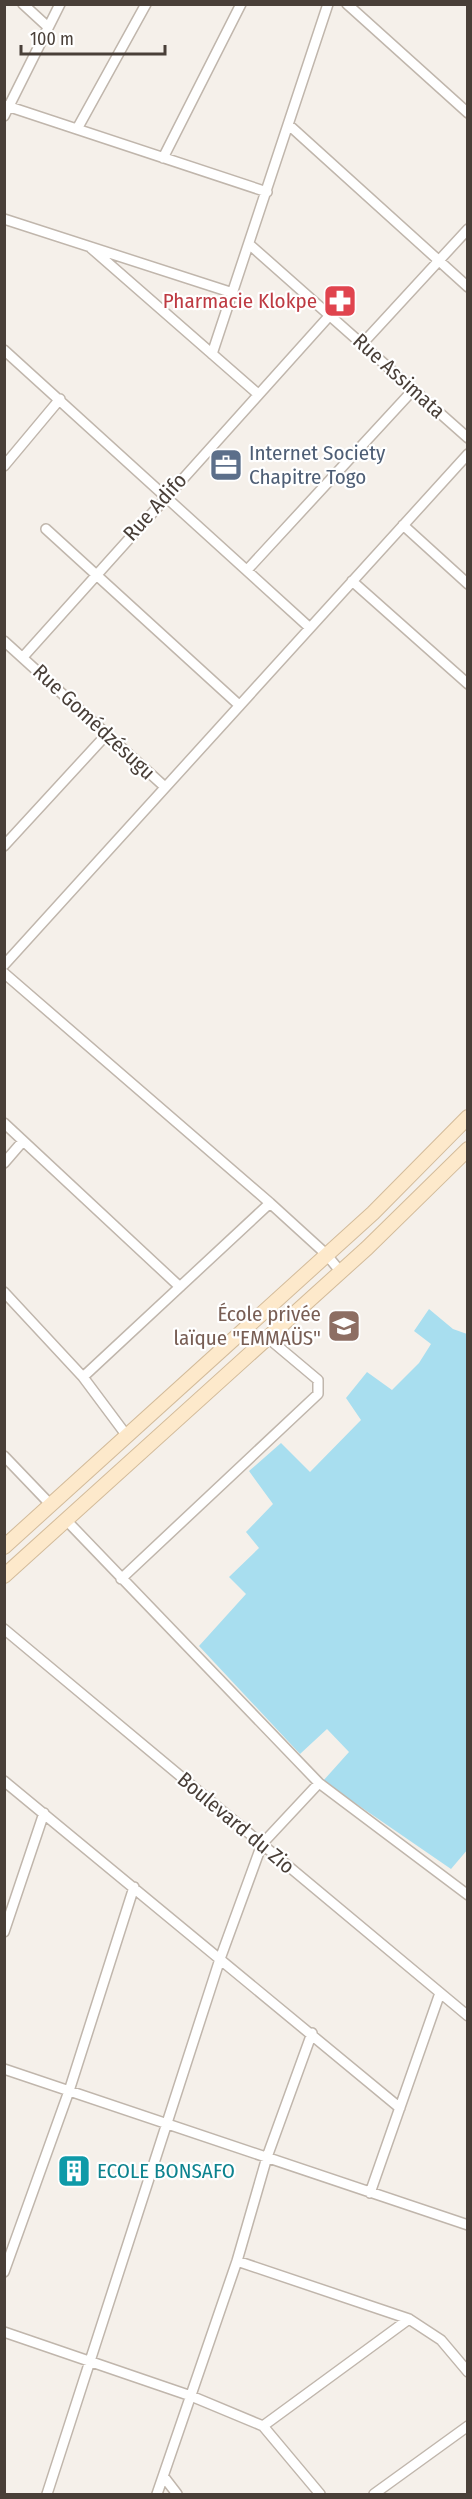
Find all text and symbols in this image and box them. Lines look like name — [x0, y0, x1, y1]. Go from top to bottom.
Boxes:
scale bar — [21, 18, 165, 56]
text: 100 m — [30, 28, 74, 50]
pharmacy icon: Pharmacie Klokpe — [322, 283, 358, 319]
place label: Pharmacie Klokpe — [163, 288, 317, 314]
street label: Rue Assimata — [347, 328, 451, 424]
place label: Internet Society Chapitre Togo — [249, 440, 386, 490]
office icon: Internet Society Chapitre Togo — [208, 447, 244, 483]
street label: Rue Adifo — [118, 468, 192, 546]
street label: Rue Gomédzésugu — [27, 659, 161, 785]
place label: École privée laïque "EMMAÜS" — [174, 1301, 321, 1351]
school or university icon: École privée laïque "EMMAÜS" — [326, 1308, 362, 1344]
street label: Boulevard du Zio — [172, 1766, 300, 1880]
building icon: ECOLE BONSAFO — [56, 2153, 92, 2189]
place label: ECOLE BONSAFO — [97, 2158, 235, 2184]

